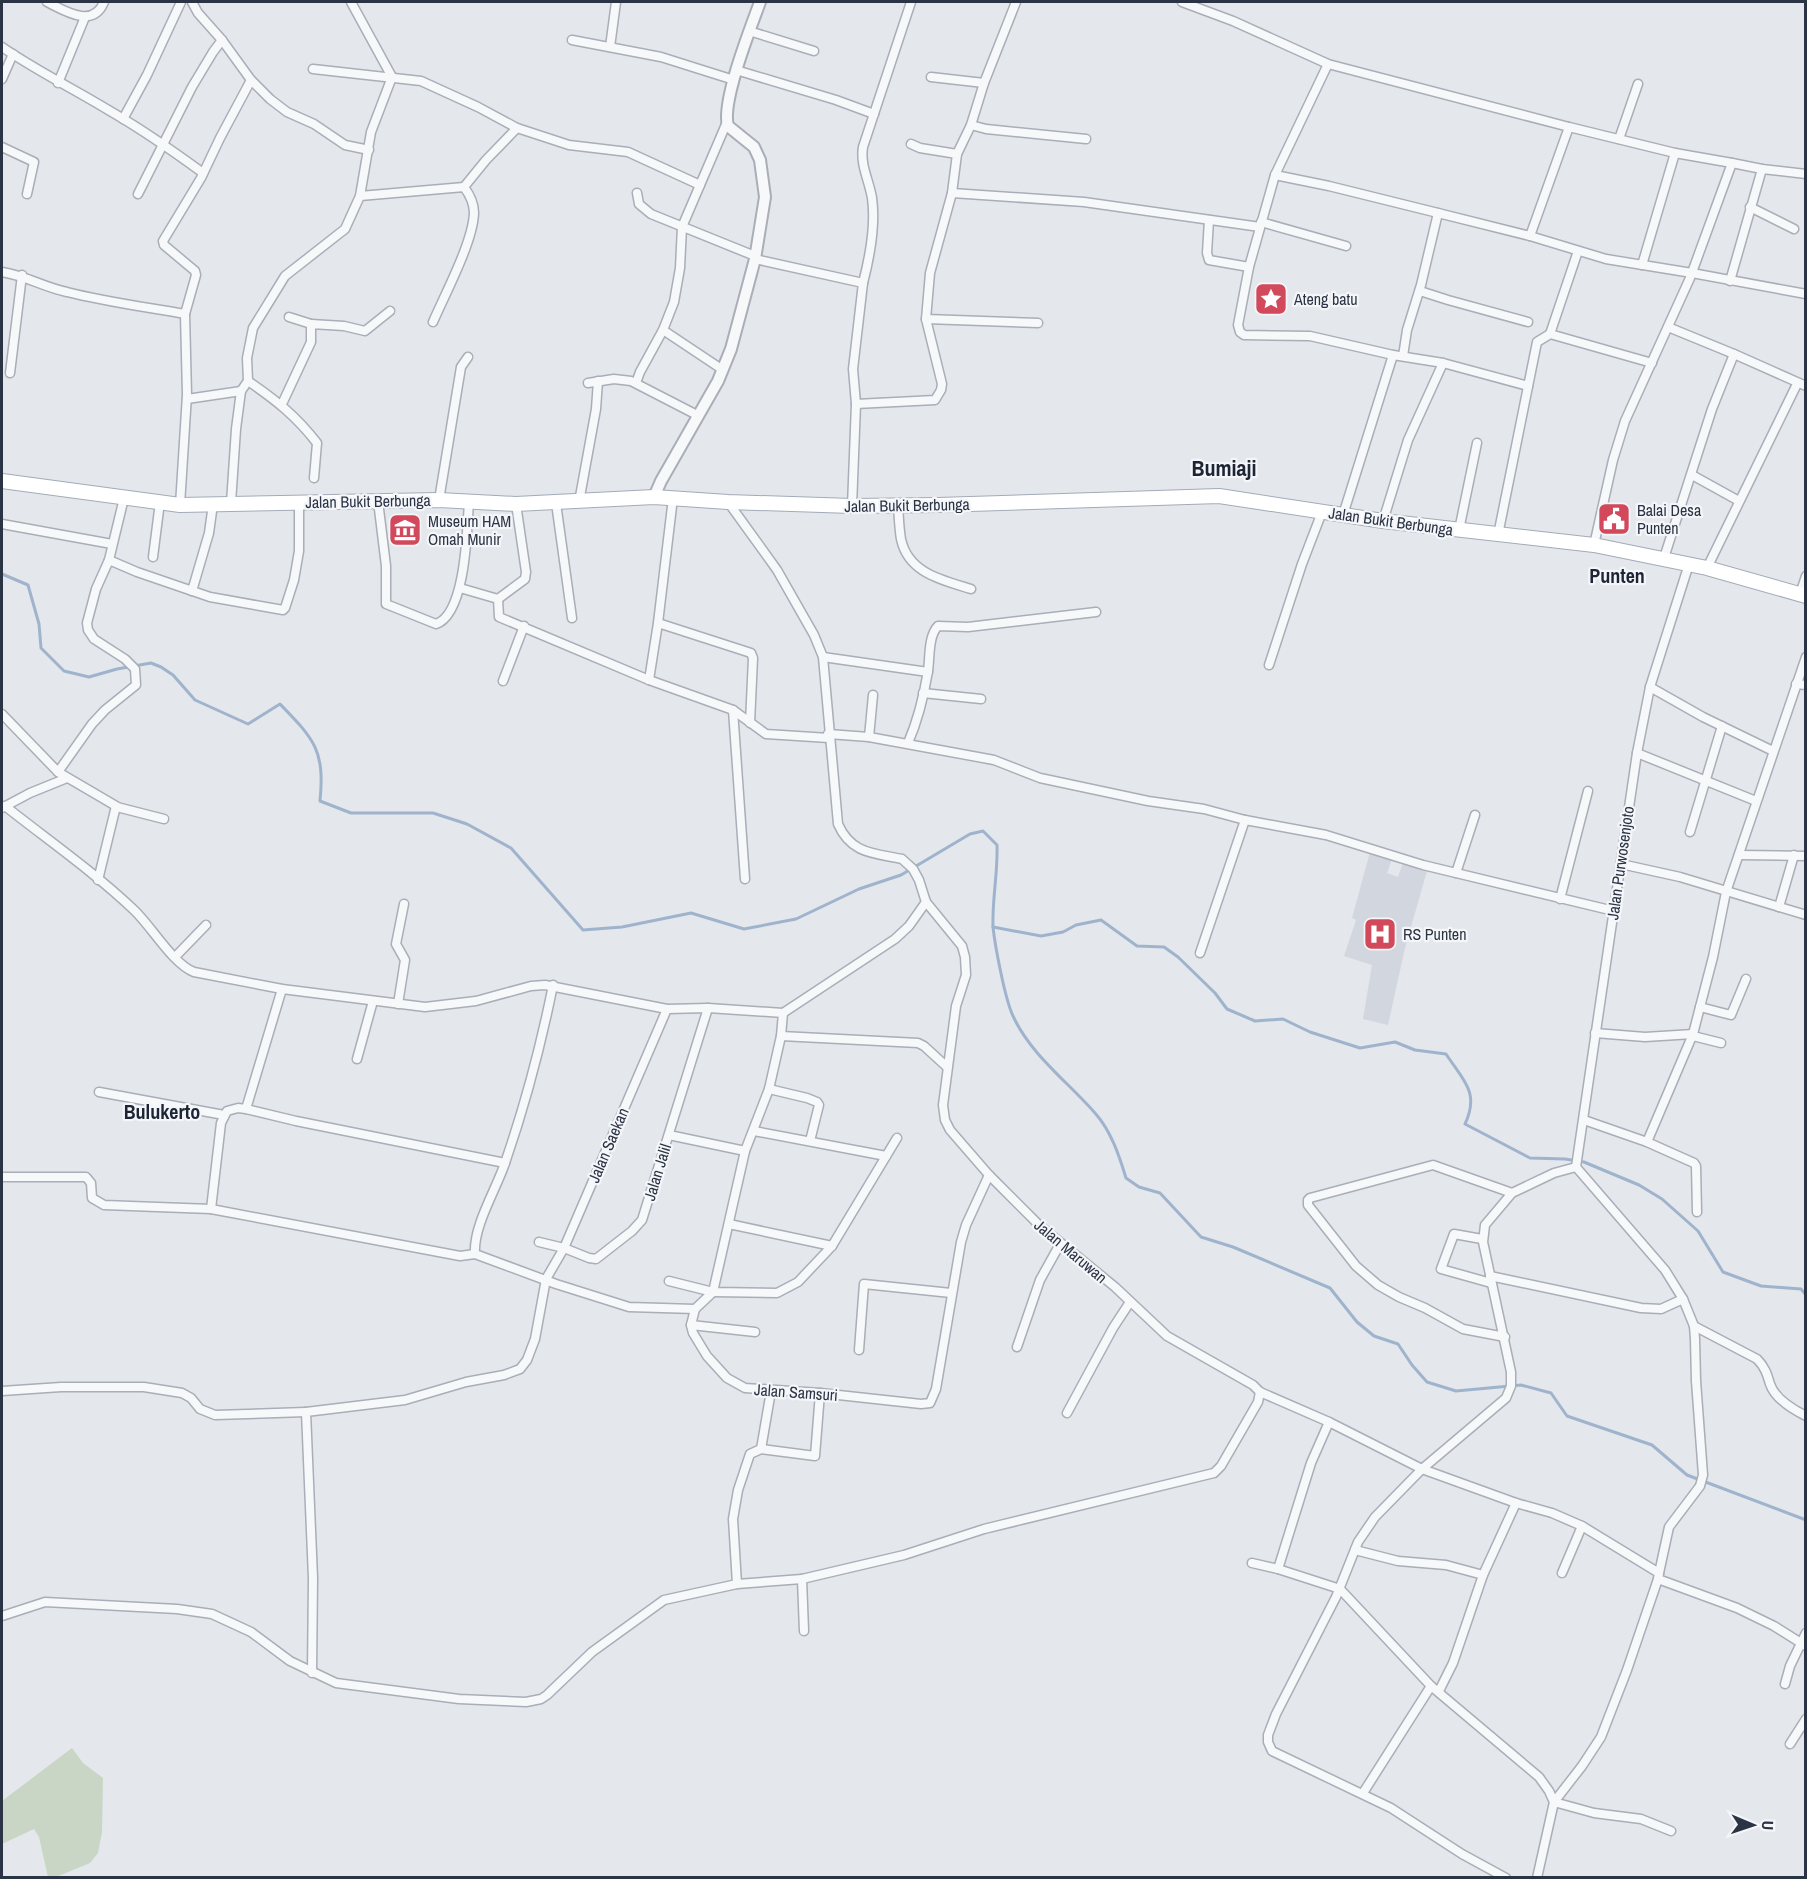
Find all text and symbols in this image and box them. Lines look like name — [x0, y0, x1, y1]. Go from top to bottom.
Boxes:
place icon: Ateng batu — [1253, 281, 1289, 317]
place label: Ateng batu — [1293, 288, 1357, 310]
district label: Bumiaji — [1191, 453, 1257, 483]
street label: Jalan Bukit Berbunga — [305, 489, 432, 513]
street label: Jalan Bukit Berbunga — [844, 493, 971, 517]
place label: Balai Desa Punten — [1637, 499, 1702, 539]
street label: Jalan Bukit Berbunga — [1327, 501, 1455, 541]
public building icon: Balai Desa Punten — [1596, 501, 1632, 537]
place label: Museum HAM Omah Munir — [428, 510, 511, 550]
museum icon: Museum HAM Omah Munir — [387, 512, 423, 548]
district label: Punten — [1589, 562, 1645, 589]
street label: Jalan Purwosenjoto — [1601, 805, 1639, 921]
hospital icon: RS Punten — [1362, 916, 1398, 952]
place label: RS Punten — [1403, 923, 1466, 945]
district label: Bulukerto — [124, 1098, 200, 1125]
street label: Jalan Saekan — [582, 1104, 634, 1186]
street label: Jalan Jalil — [638, 1141, 676, 1203]
street label: Jalan Maruwan — [1030, 1214, 1112, 1288]
street label: Jalan Samsuri — [753, 1378, 839, 1406]
north arrow — [1723, 1795, 1783, 1855]
text: U — [1757, 1820, 1779, 1831]

